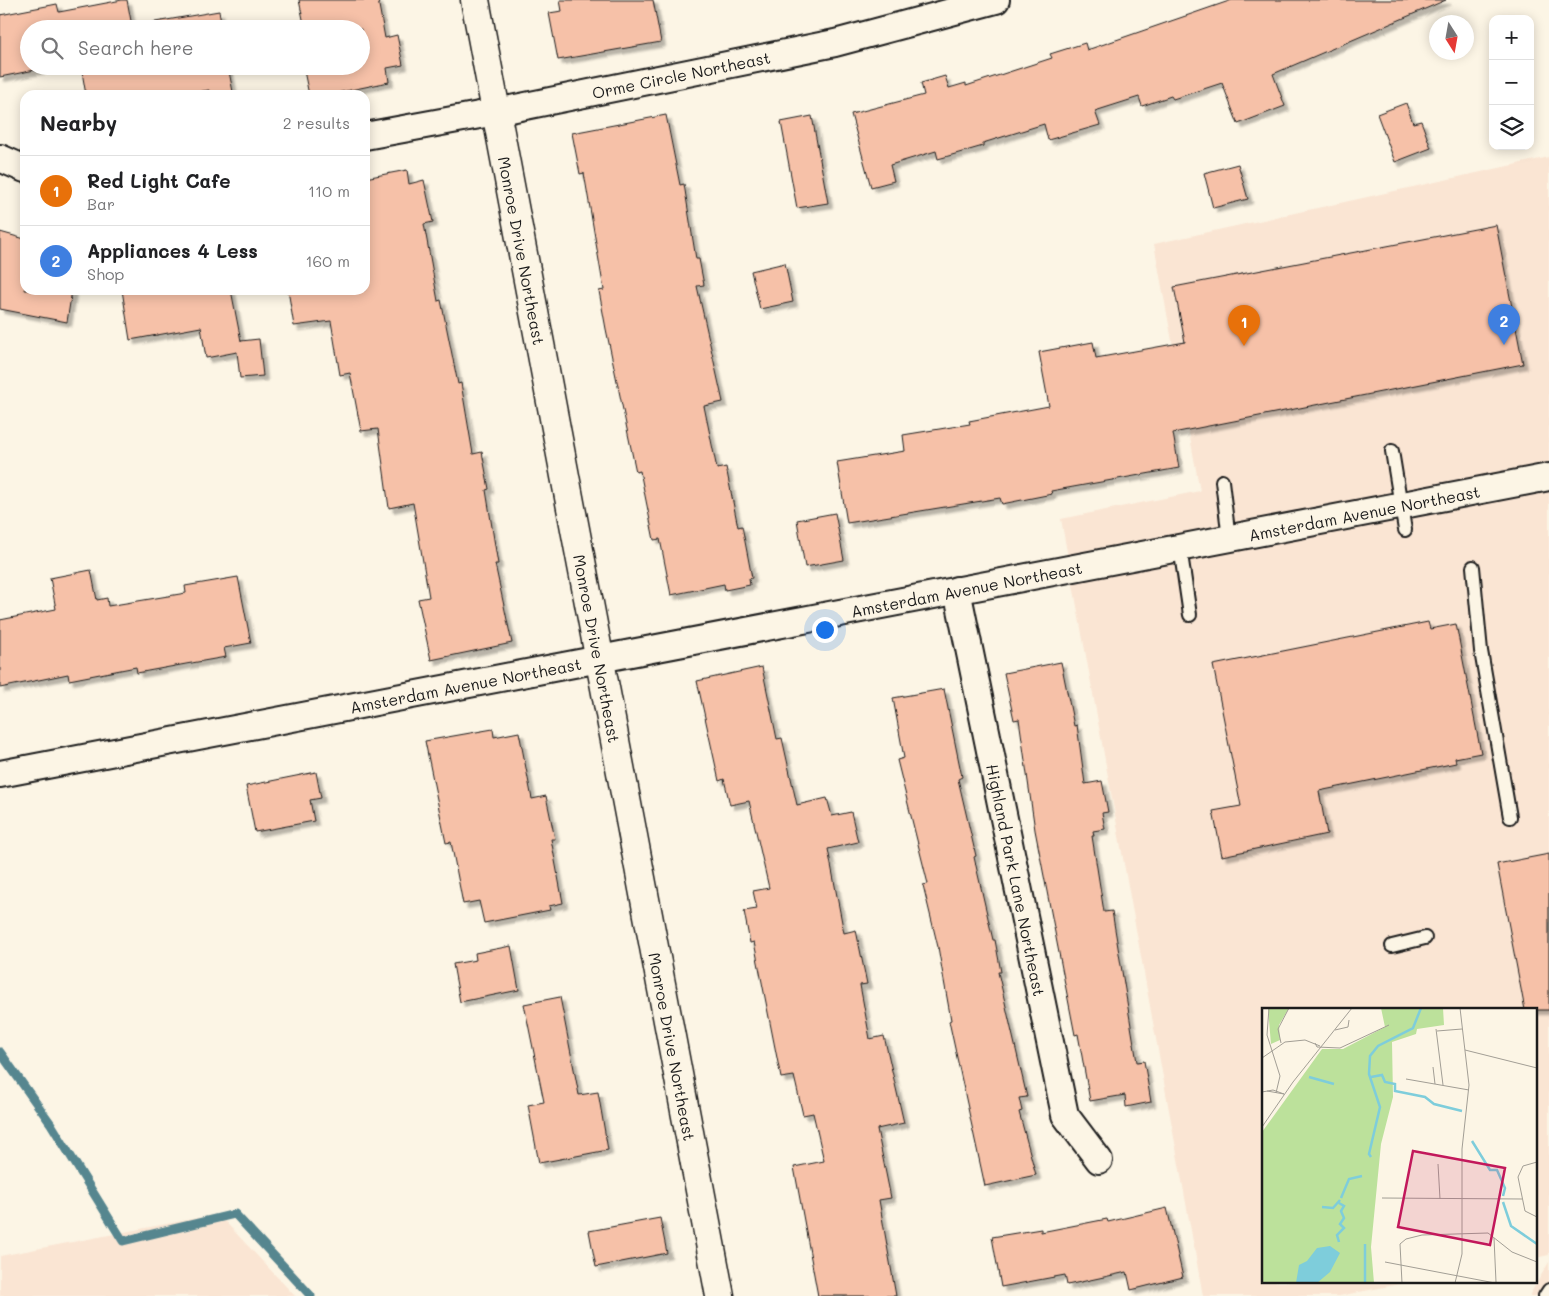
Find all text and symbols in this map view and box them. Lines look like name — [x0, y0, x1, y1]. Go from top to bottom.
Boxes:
north arrow — [1429, 15, 1474, 60]
map controls — [1489, 15, 1534, 150]
button: + — [1489, 15, 1534, 60]
search box — [20, 20, 370, 75]
icon: search — [38, 34, 66, 62]
text: Search here — [78, 35, 194, 60]
street label: Orme Circle Northeast — [590, 46, 772, 103]
button: − — [1489, 60, 1534, 105]
button: layers — [1489, 105, 1534, 150]
text: Nearby — [40, 109, 117, 136]
text: 2 results — [283, 112, 350, 133]
street label: Monroe Drive Northeast — [494, 155, 550, 347]
text: Red Light Cafe — [87, 168, 231, 193]
text: 1 — [52, 180, 60, 201]
text: 110 m — [308, 180, 350, 201]
text: Bar — [87, 193, 115, 214]
text: Appliances 4 Less — [87, 238, 258, 263]
text: 2 — [52, 250, 60, 271]
text: 160 m — [305, 250, 350, 271]
text: Shop — [87, 263, 124, 284]
pin: 2 — [1488, 304, 1520, 345]
pin: 1 — [1228, 305, 1260, 346]
street label: Amsterdam Avenue Northeast — [1247, 480, 1482, 545]
street label: Monroe Drive Northeast — [570, 553, 626, 744]
street label: Amsterdam Avenue Northeast — [849, 556, 1084, 621]
your location — [812, 617, 838, 643]
street label: Amsterdam Avenue Northeast — [348, 652, 583, 717]
street label: Highland Park Lane Northeast — [983, 762, 1051, 998]
street label: Monroe Drive Northeast — [645, 951, 701, 1142]
inset map — [1262, 1008, 1536, 1284]

